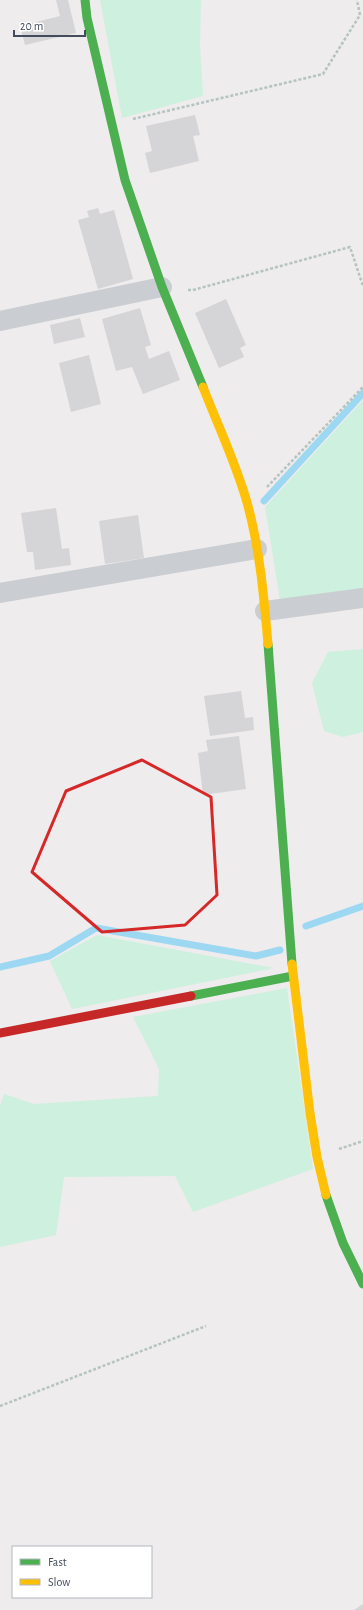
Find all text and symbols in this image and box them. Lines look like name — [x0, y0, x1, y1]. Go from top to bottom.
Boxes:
scale bar — [14, 12, 85, 38]
text: 20 m — [20, 20, 43, 32]
legend — [12, 1546, 152, 1598]
text: Fast — [48, 1556, 67, 1568]
text: Slow — [48, 1576, 70, 1588]

